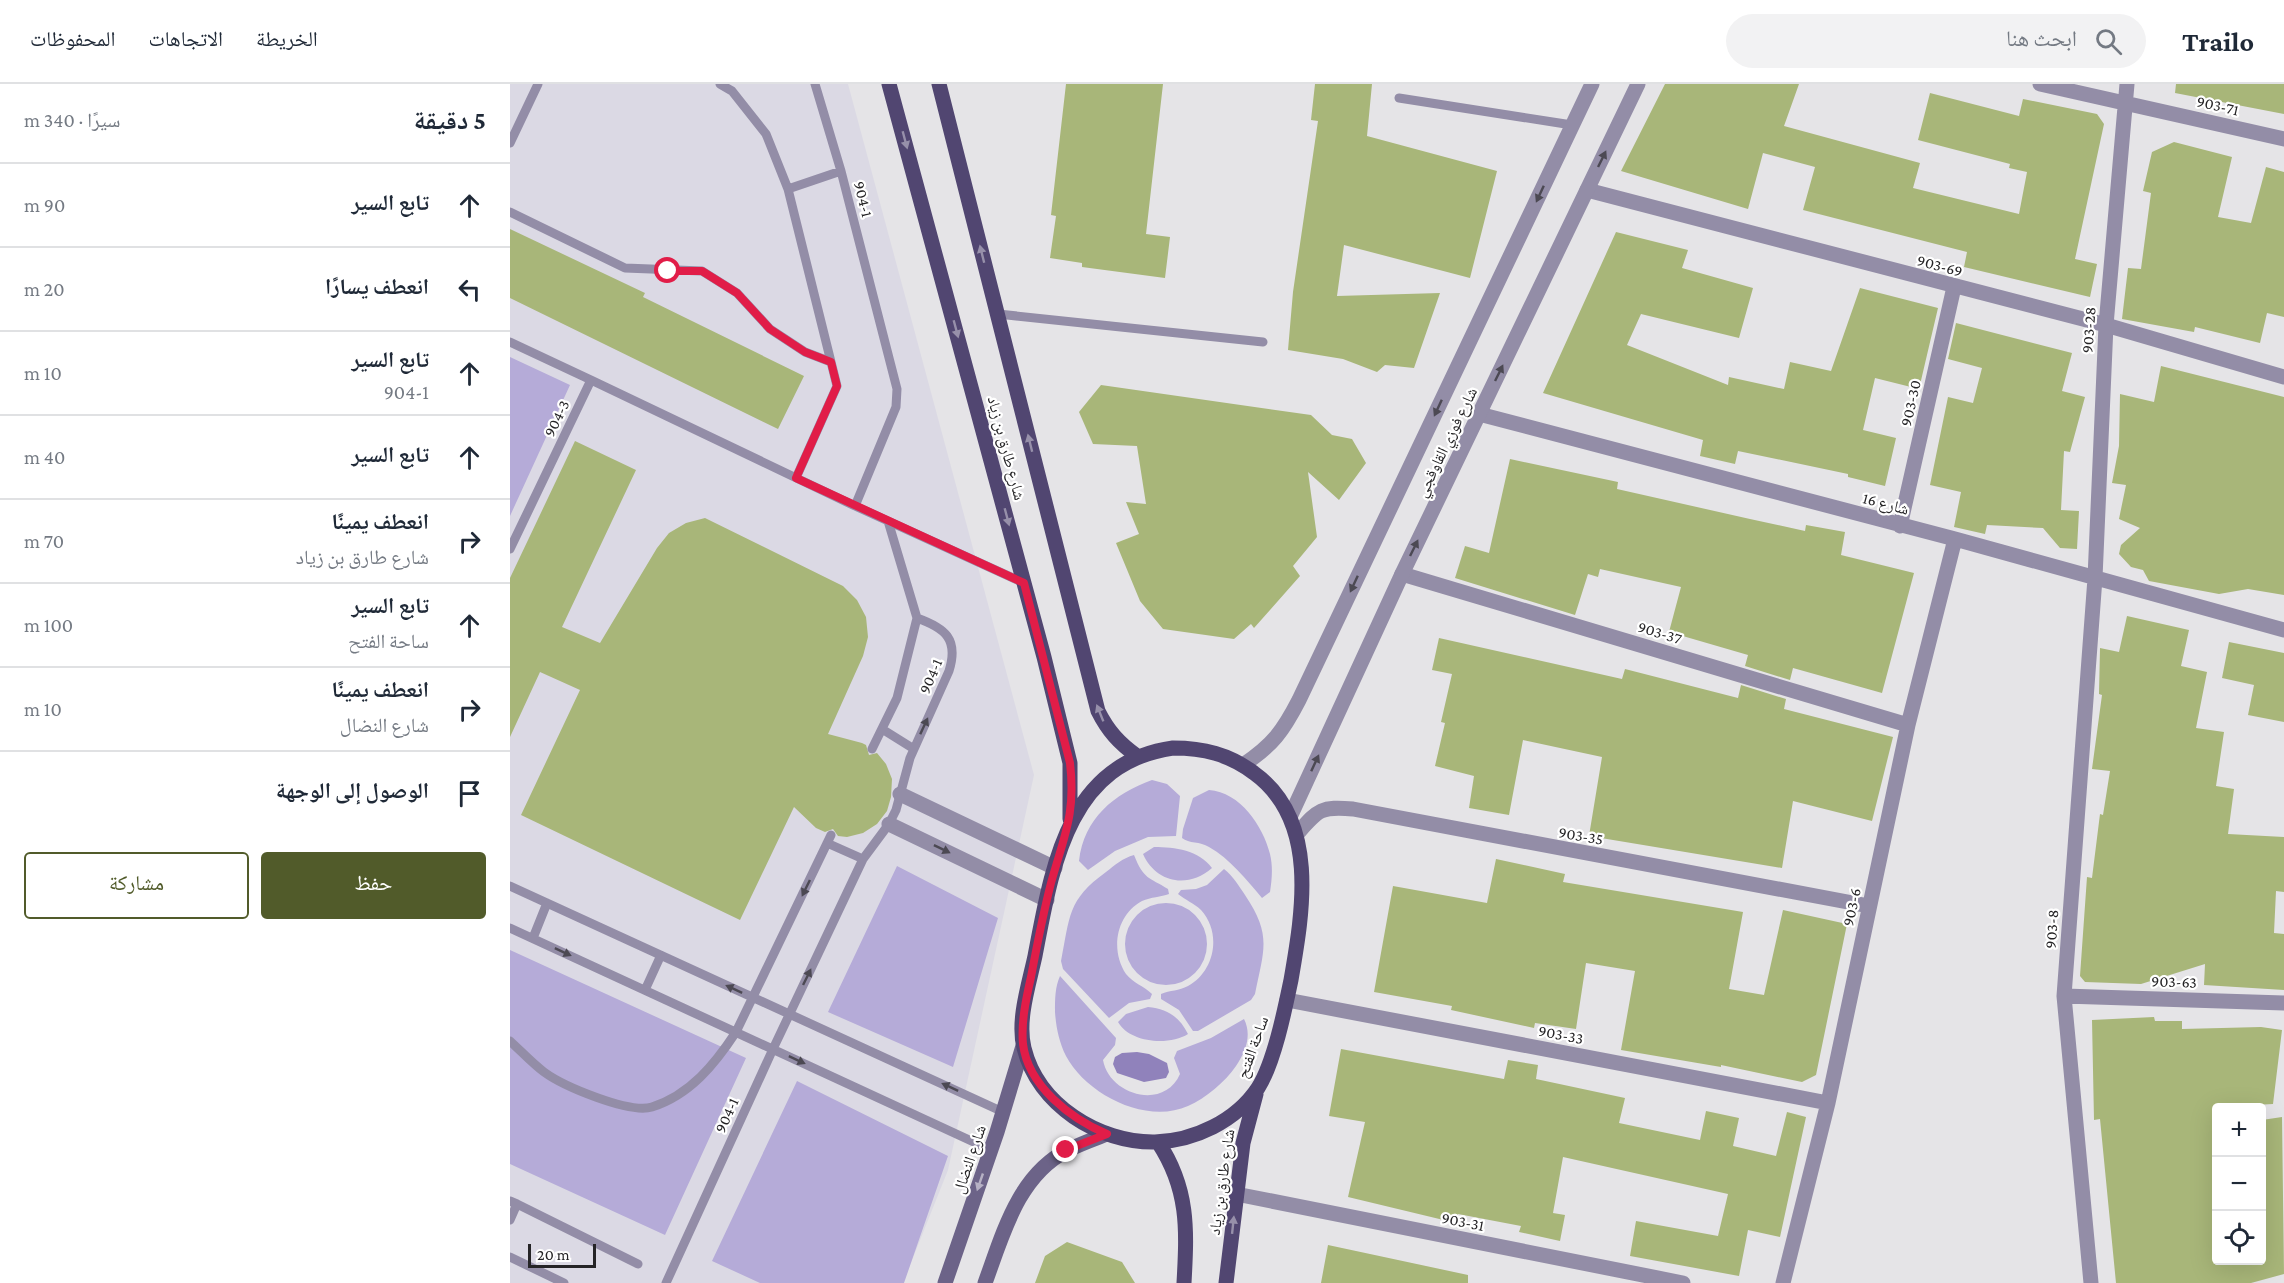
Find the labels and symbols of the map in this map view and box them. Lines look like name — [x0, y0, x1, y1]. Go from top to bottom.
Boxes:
street label: 903-71 — [2195, 92, 2241, 119]
one-way arrow — [900, 131, 910, 150]
one-way arrow — [1597, 151, 1606, 168]
street label: 904-1 — [851, 179, 876, 219]
one-way arrow — [1535, 185, 1544, 202]
one-way arrow — [977, 245, 987, 263]
street label: 903-69 — [1915, 251, 1964, 280]
route start — [654, 257, 680, 283]
street label: 903-28 — [2078, 306, 2099, 354]
one-way arrow — [951, 320, 961, 338]
one-way arrow — [1494, 364, 1503, 381]
street label: 903-30 — [1897, 378, 1924, 428]
street label: شارع فوزي القاوقجي — [1413, 385, 1484, 502]
street label: شارع طارق بن زياد — [983, 394, 1029, 502]
street label: 904-3 — [540, 397, 573, 439]
one-way arrow — [1433, 399, 1442, 416]
one-way arrow — [1025, 434, 1035, 452]
street label: شارع 16 — [1861, 489, 1911, 520]
one-way arrow — [1002, 508, 1012, 526]
one-way arrow — [1410, 540, 1419, 557]
one-way arrow — [1350, 575, 1359, 592]
street label: 903-37 — [1636, 618, 1684, 647]
street label: 904-1 — [916, 656, 945, 696]
one-way arrow — [1095, 704, 1104, 722]
one-way arrow — [920, 718, 929, 735]
one-way arrow — [1310, 755, 1319, 772]
street label: 903-35 — [1557, 823, 1605, 848]
one-way arrow — [933, 845, 950, 854]
one-way arrow — [801, 879, 810, 896]
street label: 903-6 — [1839, 886, 1864, 928]
street label: 903-8 — [2042, 909, 2061, 949]
one-way arrow — [555, 947, 573, 957]
one-way arrow — [803, 969, 812, 986]
street label: 903-63 — [2151, 972, 2197, 991]
one-way arrow — [725, 984, 743, 994]
street label: ساحة الفتح — [1233, 1014, 1273, 1081]
street label: 903-33 — [1537, 1022, 1585, 1047]
one-way arrow — [789, 1056, 806, 1065]
one-way arrow — [941, 1083, 958, 1092]
street label: 904-1 — [711, 1095, 742, 1135]
street label: شارع النضال — [950, 1123, 991, 1196]
street label: شارع طارق بن زياد — [1206, 1128, 1239, 1236]
route end — [1052, 1136, 1078, 1162]
one-way arrow — [975, 1173, 985, 1191]
street label: 903-31 — [1440, 1209, 1486, 1234]
one-way arrow — [1228, 1215, 1238, 1234]
scale bar — [528, 1241, 596, 1268]

